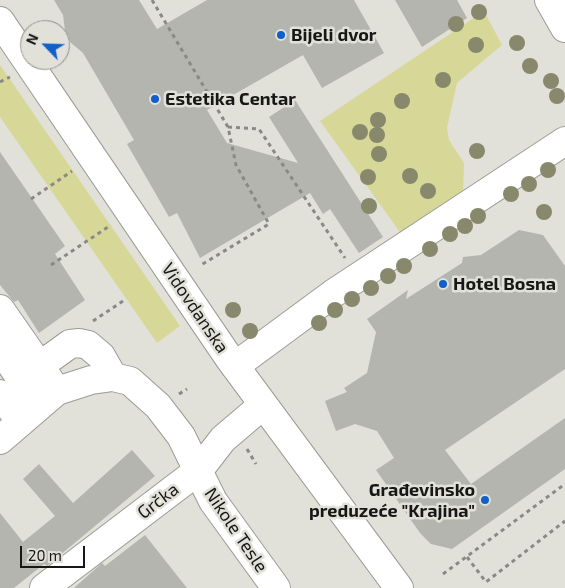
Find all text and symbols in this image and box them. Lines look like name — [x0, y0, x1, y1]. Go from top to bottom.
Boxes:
north arrow — [20, 20, 70, 70]
place label: Bijeli dvor — [291, 24, 376, 46]
marker: Bijeli dvor — [275, 29, 287, 41]
text: N — [22, 31, 42, 47]
place label: Estetika Centar — [165, 88, 296, 110]
marker: Estetika Centar — [149, 93, 161, 105]
street label: Vidovdanska — [157, 259, 233, 357]
place label: Hotel Bosna — [453, 273, 556, 295]
marker: Hotel Bosna — [437, 278, 449, 290]
street label: Grčka — [133, 478, 183, 524]
place label: Građevinsko preduzeće "Krajina" — [309, 479, 475, 522]
street label: Nikole Tesle — [200, 484, 272, 576]
marker: Građevinsko preduzeće "Krajina" — [479, 494, 491, 506]
scale bar — [22, 536, 88, 568]
text: 20 m — [28, 546, 62, 564]

